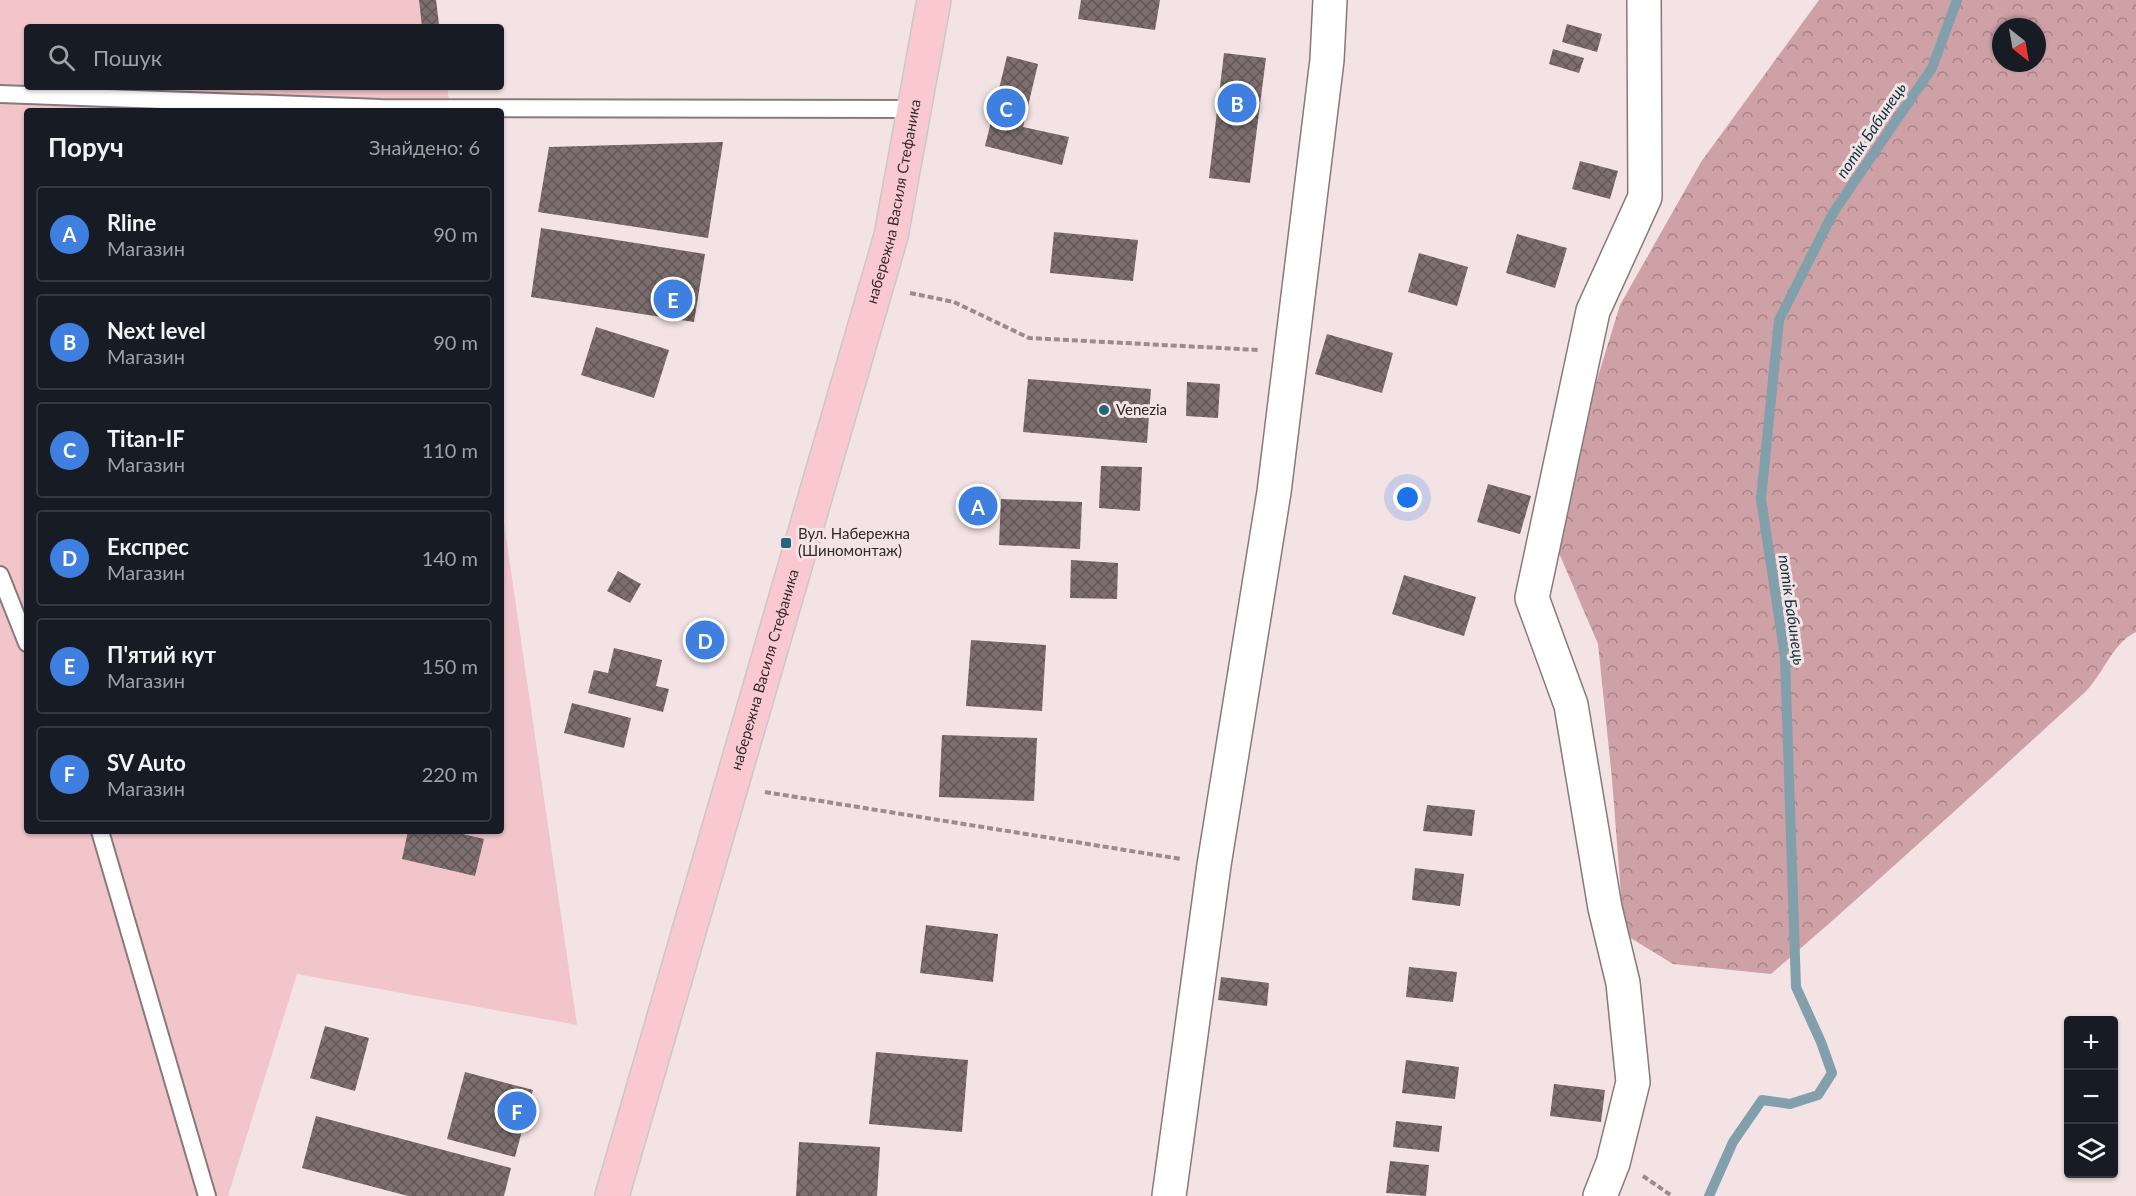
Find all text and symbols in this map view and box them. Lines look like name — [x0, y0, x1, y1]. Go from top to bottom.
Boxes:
north arrow — [1992, 18, 2046, 72]
search box — [24, 24, 504, 90]
icon: search — [45, 41, 78, 74]
text: Пошук — [93, 44, 162, 71]
water label: потік Бабинець — [1832, 78, 1910, 181]
pin: B — [1218, 80, 1256, 126]
pin: C — [986, 86, 1026, 130]
street label: набережна Василя Стефаника — [862, 98, 924, 306]
text: Поруч — [48, 131, 124, 163]
text: Знайдено: 6 — [369, 135, 480, 159]
text: Rline — [107, 209, 156, 236]
text: A — [63, 222, 76, 246]
text: 90 m — [433, 222, 478, 246]
text: Магазин — [107, 236, 185, 260]
pin: E — [654, 276, 692, 322]
text: Next level — [107, 317, 206, 344]
text: B — [63, 330, 76, 354]
text: 90 m — [433, 330, 478, 354]
text: Магазин — [107, 344, 185, 368]
place label: Venezia — [1116, 400, 1167, 418]
marker: Venezia — [1097, 403, 1111, 417]
text: Titan-IF — [107, 425, 185, 452]
text: C — [63, 438, 76, 462]
text: 110 m — [422, 438, 478, 462]
text: Магазин — [107, 452, 185, 476]
your location — [1393, 483, 1422, 512]
pin: A — [958, 484, 998, 528]
place label: Вул. Набережна (Шиномонтаж) — [798, 524, 910, 559]
text: Експрес — [107, 533, 189, 560]
marker: Вул. Набережна (Шиномонтаж) — [779, 536, 793, 550]
text: D — [62, 546, 77, 570]
text: 140 m — [422, 546, 478, 570]
water label: потік Бабинець — [1775, 553, 1810, 666]
text: Магазин — [107, 560, 185, 584]
street label: набережна Василя Стефаника — [726, 567, 802, 772]
pin: D — [686, 618, 724, 662]
text: П'ятий кут — [107, 641, 216, 668]
text: E — [64, 654, 75, 678]
text: 150 m — [422, 654, 478, 678]
text: Магазин — [107, 668, 185, 692]
text: SV Auto — [107, 749, 186, 776]
text: F — [64, 762, 75, 786]
text: 220 m — [422, 762, 478, 786]
text: Магазин — [107, 776, 185, 800]
map controls — [2064, 1016, 2118, 1178]
button: + — [2064, 1016, 2118, 1070]
button: − — [2064, 1070, 2118, 1124]
pin: F — [498, 1088, 536, 1134]
button: layers — [2064, 1124, 2118, 1178]

